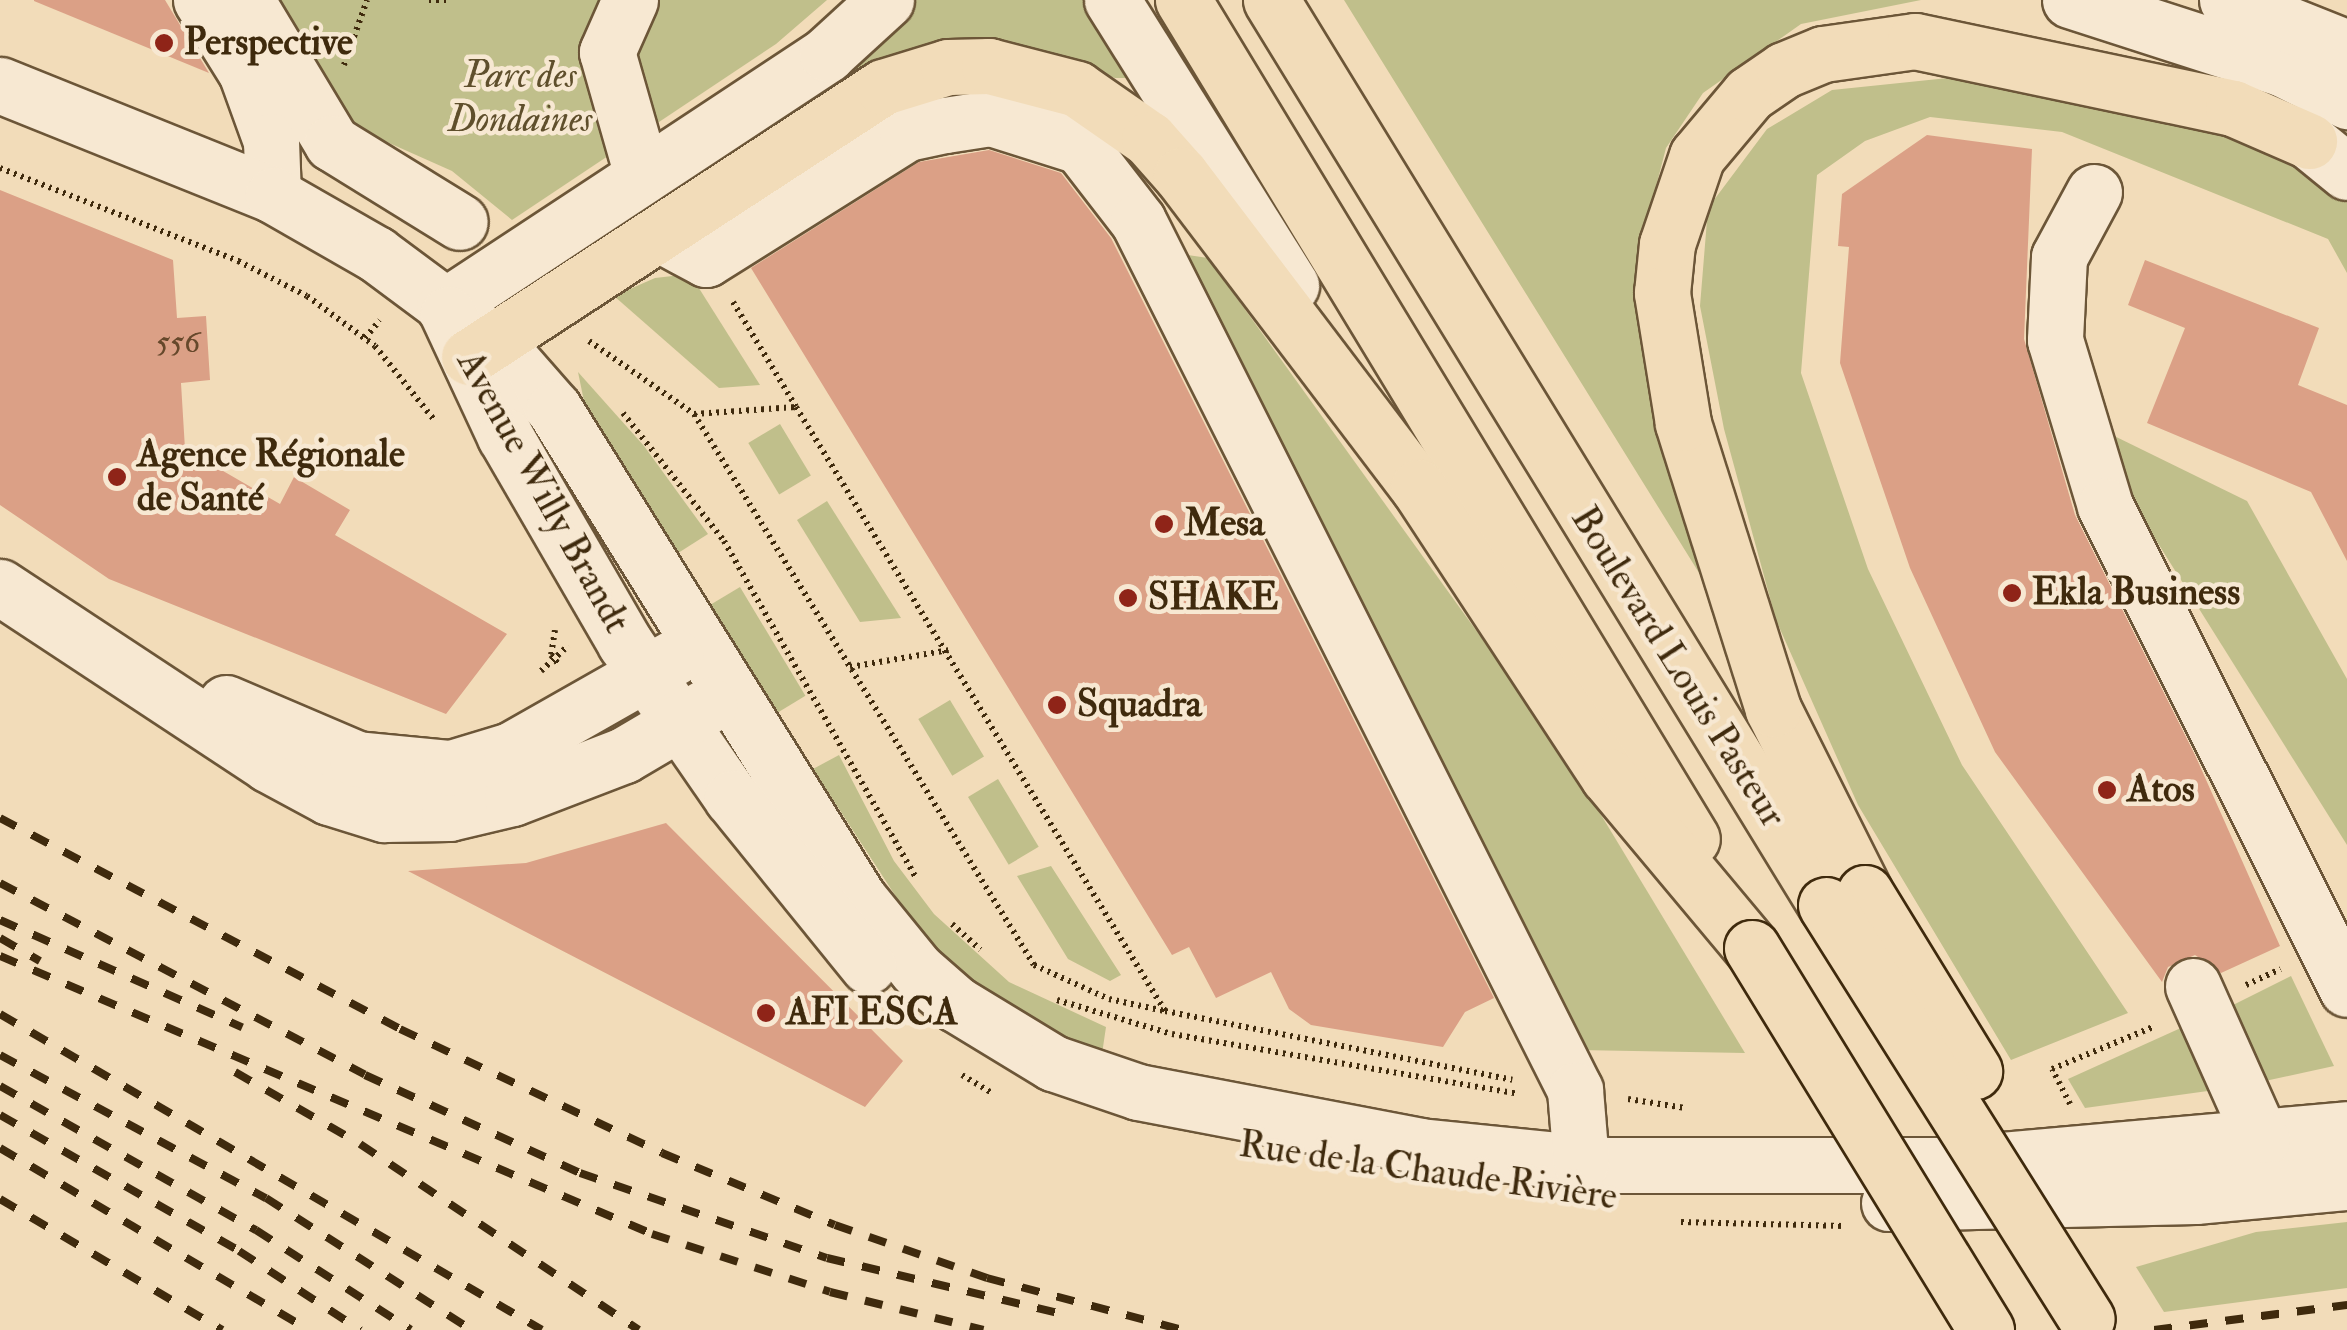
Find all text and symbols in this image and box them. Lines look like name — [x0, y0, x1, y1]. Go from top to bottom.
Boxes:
place label: Perspective — [184, 20, 353, 66]
marker: Perspective — [153, 32, 175, 54]
park label: Parc des Dondaines — [448, 53, 592, 142]
house number: 556 — [156, 323, 200, 361]
street label: Avenue Willy Brandt — [447, 343, 639, 641]
place label: Agence Régionale de Santé — [137, 432, 405, 522]
marker: Agence Régionale de Santé — [106, 466, 128, 488]
street label: Boulevard Louis Pasteur — [1561, 498, 1795, 836]
place label: Mesa — [1184, 501, 1265, 547]
marker: Mesa — [1153, 513, 1175, 535]
place label: Ekla Business — [2032, 570, 2240, 616]
place label: SHAKE — [1148, 575, 1278, 621]
marker: Ekla Business — [2001, 582, 2023, 604]
marker: SHAKE — [1117, 587, 1139, 609]
place label: Squadra — [1077, 682, 1202, 728]
marker: Squadra — [1046, 694, 1068, 716]
place label: Atos — [2127, 767, 2195, 813]
marker: Atos — [2096, 779, 2118, 801]
place label: AFI ESCA — [786, 990, 958, 1036]
marker: AFI ESCA — [755, 1002, 777, 1024]
street label: Rue de la Chaude Rivière — [1236, 1122, 1620, 1220]

